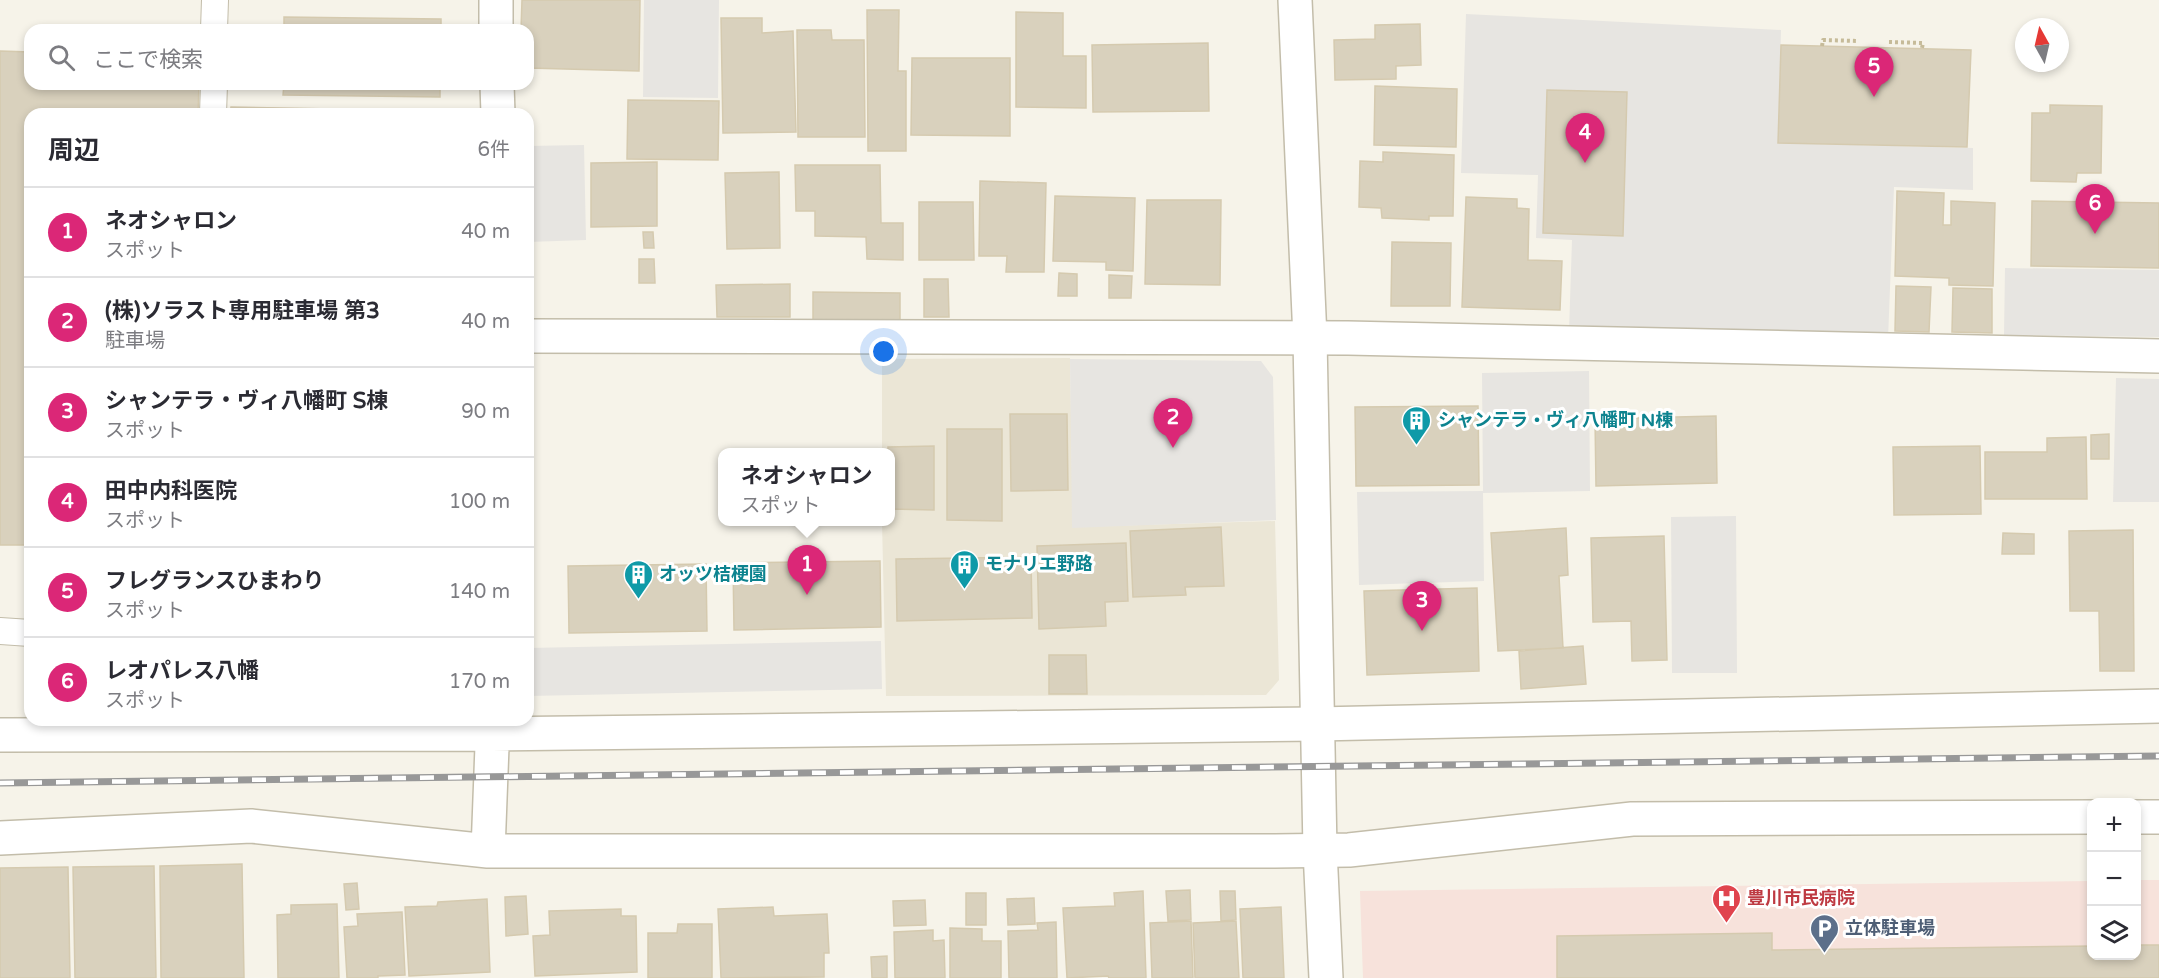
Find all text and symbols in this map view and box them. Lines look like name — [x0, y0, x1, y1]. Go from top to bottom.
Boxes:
north arrow — [2015, 18, 2069, 72]
search box — [24, 24, 534, 90]
icon: search — [45, 41, 78, 74]
text: ここで検索 — [93, 47, 203, 73]
pin: 5 — [1854, 48, 1894, 97]
pin: 4 — [1566, 114, 1604, 163]
text: 周辺 — [48, 135, 100, 166]
text: 6件 — [477, 138, 510, 162]
pin: 6 — [2076, 184, 2114, 234]
text: ネオシャロン — [105, 208, 237, 234]
text: 1 — [61, 220, 74, 244]
text: 40 m — [461, 220, 510, 244]
text: スポット — [105, 239, 185, 263]
text: (株)ソラスト専用駐車場 第3 — [105, 298, 380, 324]
text: 2 — [61, 310, 74, 334]
text: 40 m — [461, 310, 510, 334]
text: 駐車場 — [105, 329, 165, 353]
your location — [869, 337, 898, 366]
text: シャンテラ・ヴィ八幡町 S棟 — [105, 388, 388, 414]
pin: 2 — [1154, 398, 1192, 448]
text: 3 — [61, 400, 74, 424]
text: 90 m — [461, 400, 510, 424]
building icon: シャンテラ・ヴィ八幡町 N棟 — [1401, 404, 1433, 446]
place label: シャンテラ・ヴィ八幡町 N棟 — [1438, 409, 1673, 431]
text: スポット — [105, 419, 185, 443]
popup — [718, 448, 895, 526]
text: ネオシャロン — [740, 463, 873, 489]
text: 田中内科医院 — [105, 478, 237, 504]
text: 4 — [61, 490, 74, 514]
text: 100 m — [449, 490, 510, 514]
text: スポット — [740, 494, 820, 518]
text: スポット — [105, 509, 185, 533]
pin: 1 — [788, 546, 826, 595]
building icon: モナリエ野路 — [948, 548, 980, 590]
place label: モナリエ野路 — [985, 553, 1093, 575]
building icon: オッツ桔梗園 — [622, 558, 654, 600]
place label: オッツ桔梗園 — [659, 563, 767, 585]
text: フレグランスひまわり — [105, 568, 325, 594]
text: 5 — [61, 580, 74, 604]
text: 140 m — [449, 580, 510, 604]
pin: 3 — [1402, 582, 1442, 631]
text: スポット — [105, 599, 185, 623]
text: レオパレス八幡 — [105, 658, 259, 684]
text: 6 — [61, 670, 74, 694]
text: 170 m — [449, 670, 510, 694]
text: スポット — [105, 689, 185, 713]
map controls — [2087, 798, 2141, 960]
button: + — [2087, 798, 2141, 852]
button: − — [2087, 852, 2141, 906]
hospital icon: 豊川市民病院 — [1710, 882, 1742, 924]
place label: 豊川市民病院 — [1747, 887, 1855, 909]
button: layers — [2087, 906, 2141, 960]
parking icon: 立体駐車場 — [1808, 912, 1840, 954]
place label: 立体駐車場 — [1845, 917, 1935, 939]

